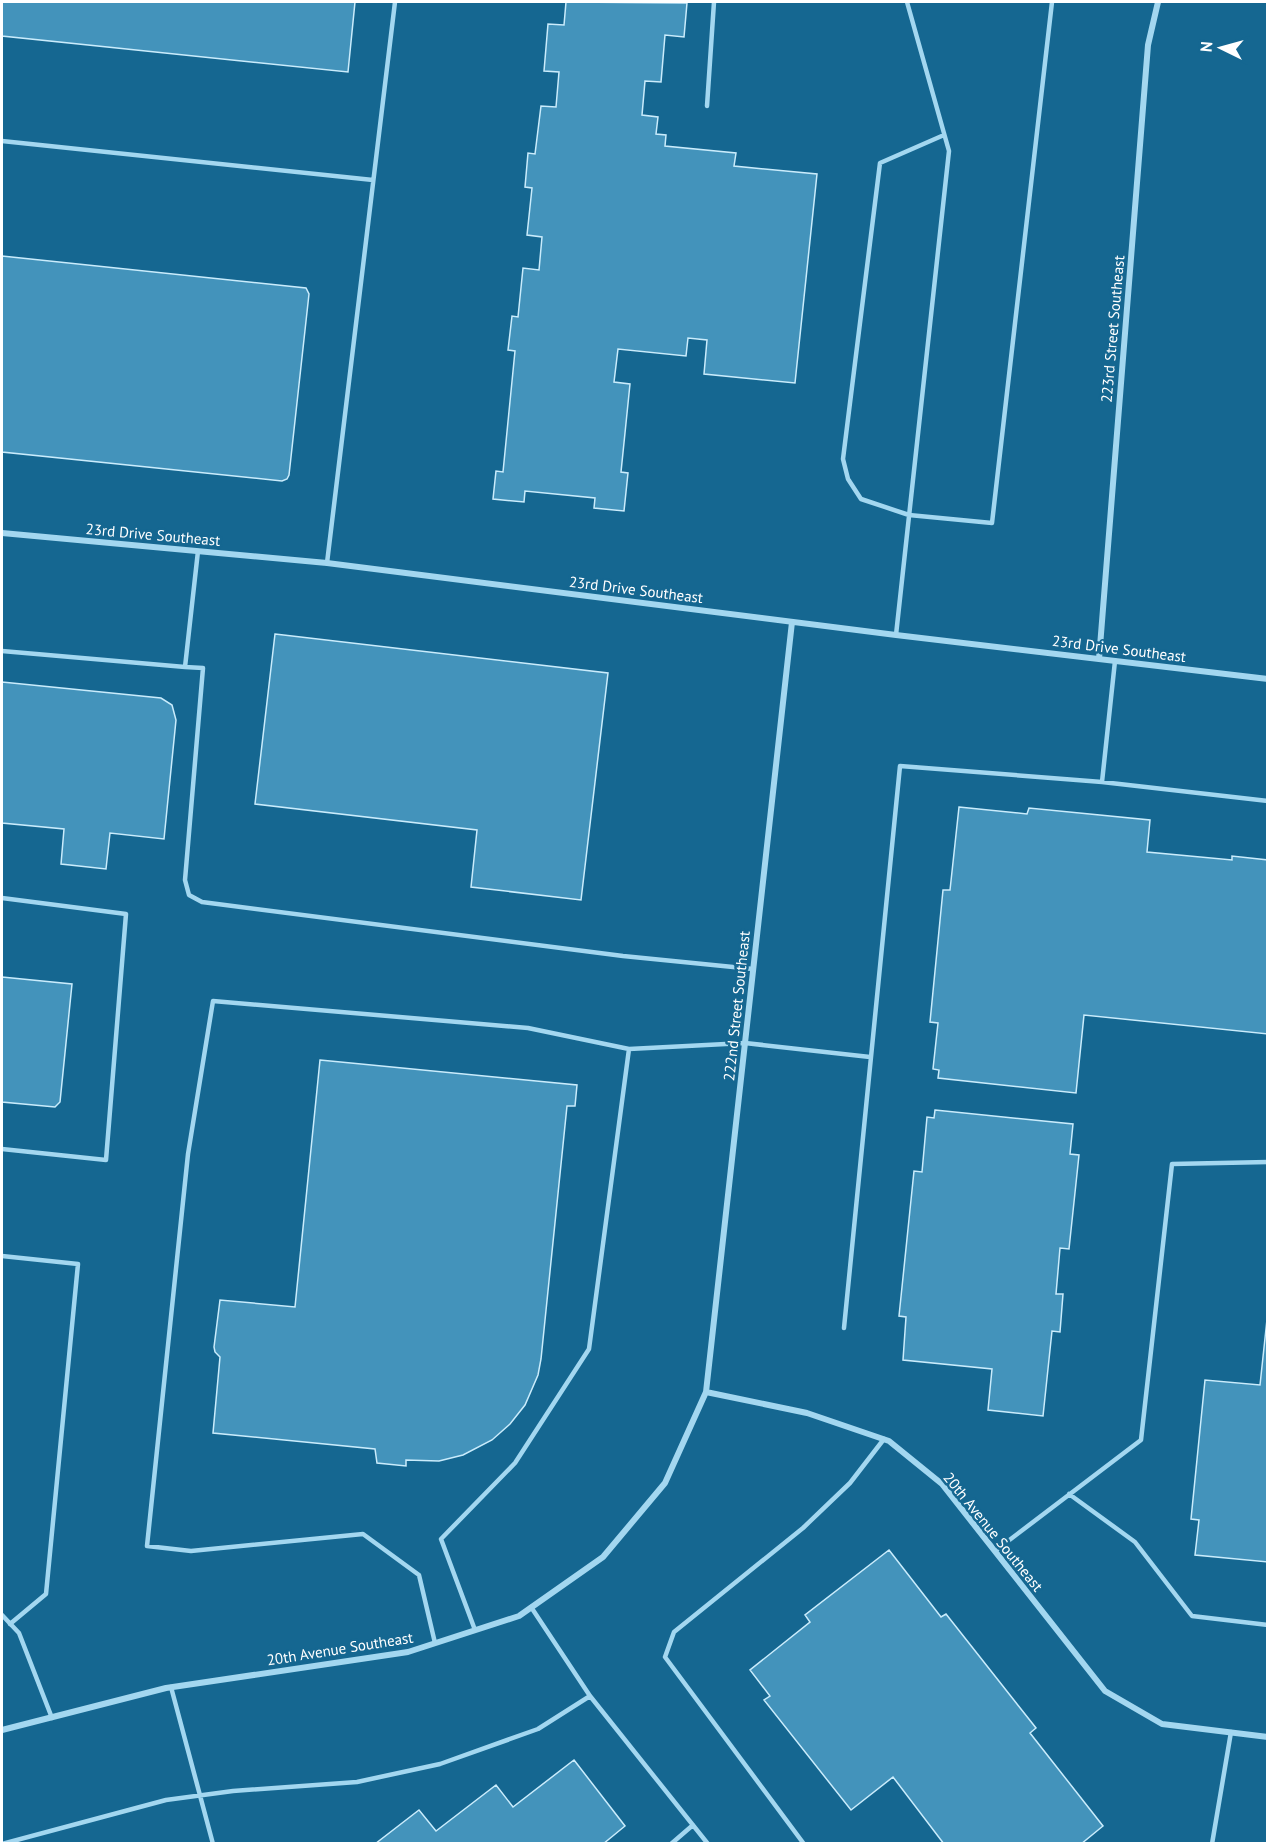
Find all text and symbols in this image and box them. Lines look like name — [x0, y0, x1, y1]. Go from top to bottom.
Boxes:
north arrow — [1191, 18, 1251, 78]
text: N — [1196, 41, 1216, 53]
street label: 223rd Street Southeast — [1097, 254, 1128, 403]
street label: 23rd Drive Southeast — [85, 519, 221, 550]
street label: 23rd Drive Southeast — [568, 572, 704, 607]
street label: 23rd Drive Southeast — [1051, 631, 1187, 666]
street label: 222nd Street Southeast — [719, 930, 754, 1082]
street label: 20th Avenue Southeast — [939, 1468, 1047, 1595]
street label: 20th Avenue Southeast — [265, 1628, 414, 1669]

